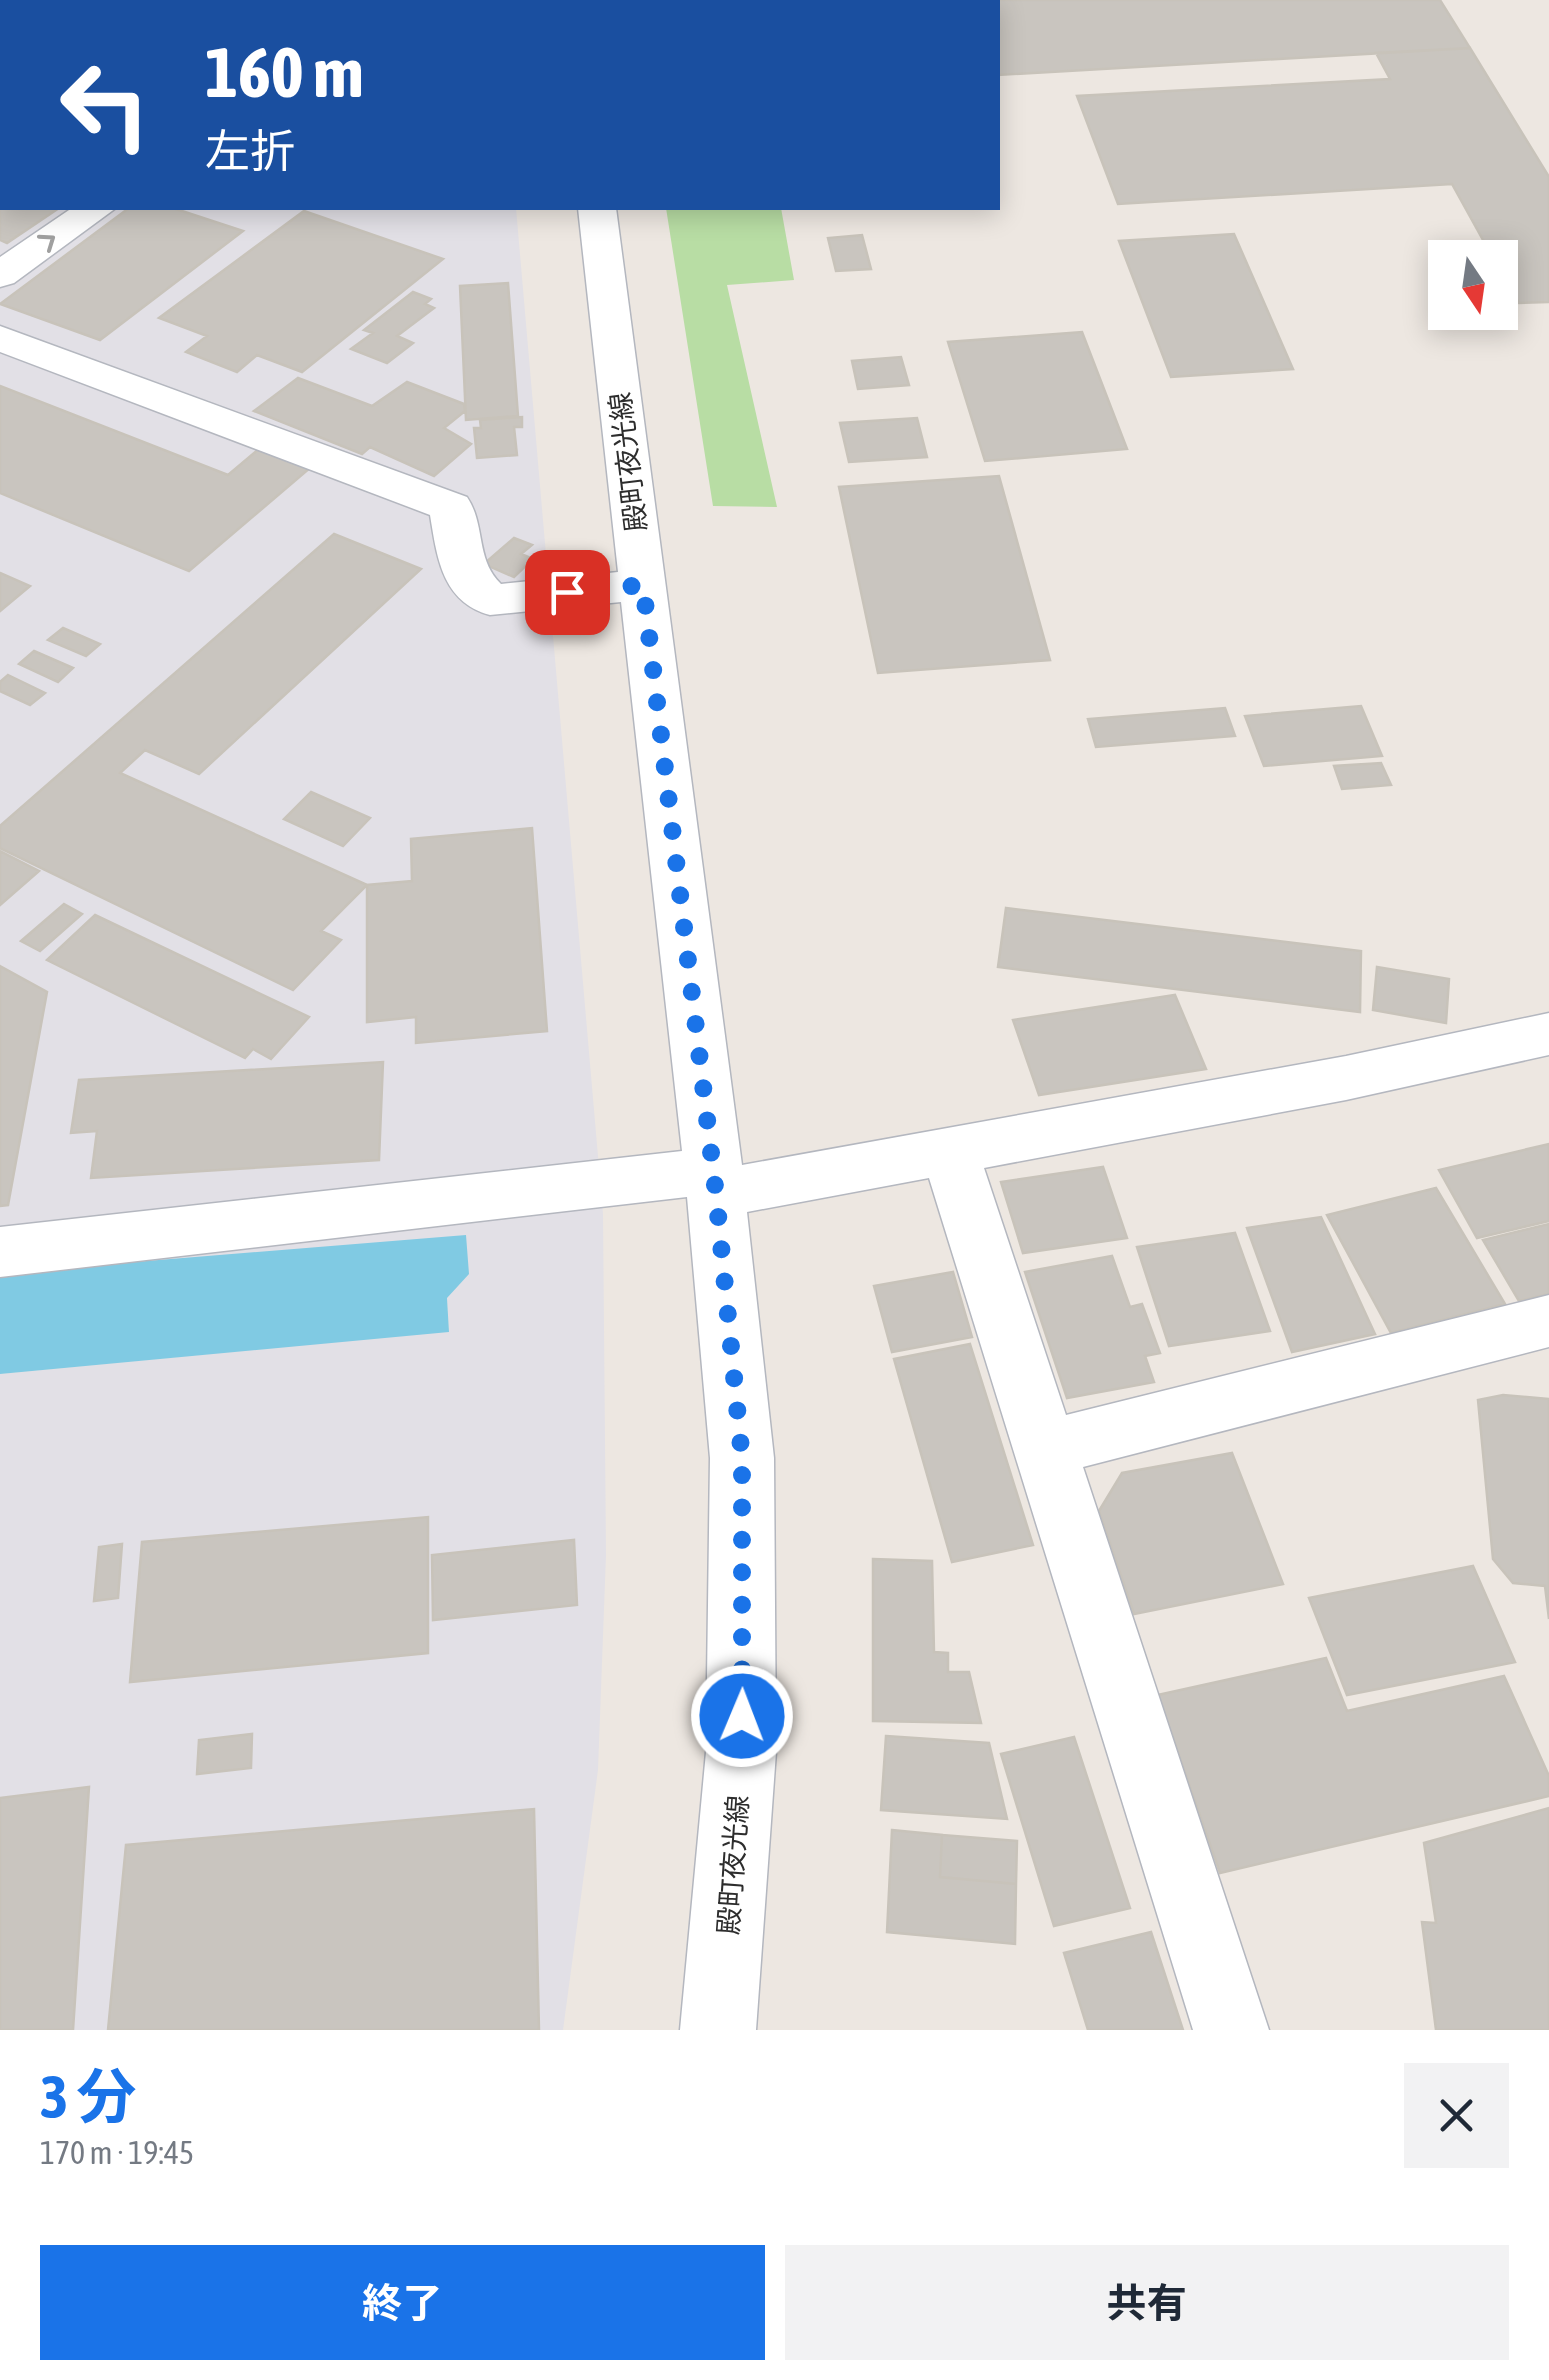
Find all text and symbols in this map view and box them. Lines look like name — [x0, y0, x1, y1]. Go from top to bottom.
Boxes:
text: 160 m — [205, 32, 364, 112]
icon: left — [40, 40, 170, 170]
text: 左折 — [205, 125, 295, 177]
one-way arrow — [37, 235, 56, 253]
north arrow — [1428, 240, 1518, 330]
map controls — [1428, 240, 1518, 330]
street label: 殿町夜光線 — [604, 391, 652, 533]
pin — [525, 550, 610, 635]
icon: arrive — [540, 565, 595, 620]
position arrow — [690, 1664, 794, 1768]
street label: 殿町夜光線 — [712, 1794, 754, 1936]
text: 3 分 — [40, 2062, 136, 2131]
button: close — [1404, 2063, 1509, 2168]
text: 170 m · 19:45 — [40, 2134, 194, 2171]
button: 終了 — [40, 2245, 765, 2360]
button: 共有 — [785, 2245, 1509, 2360]

